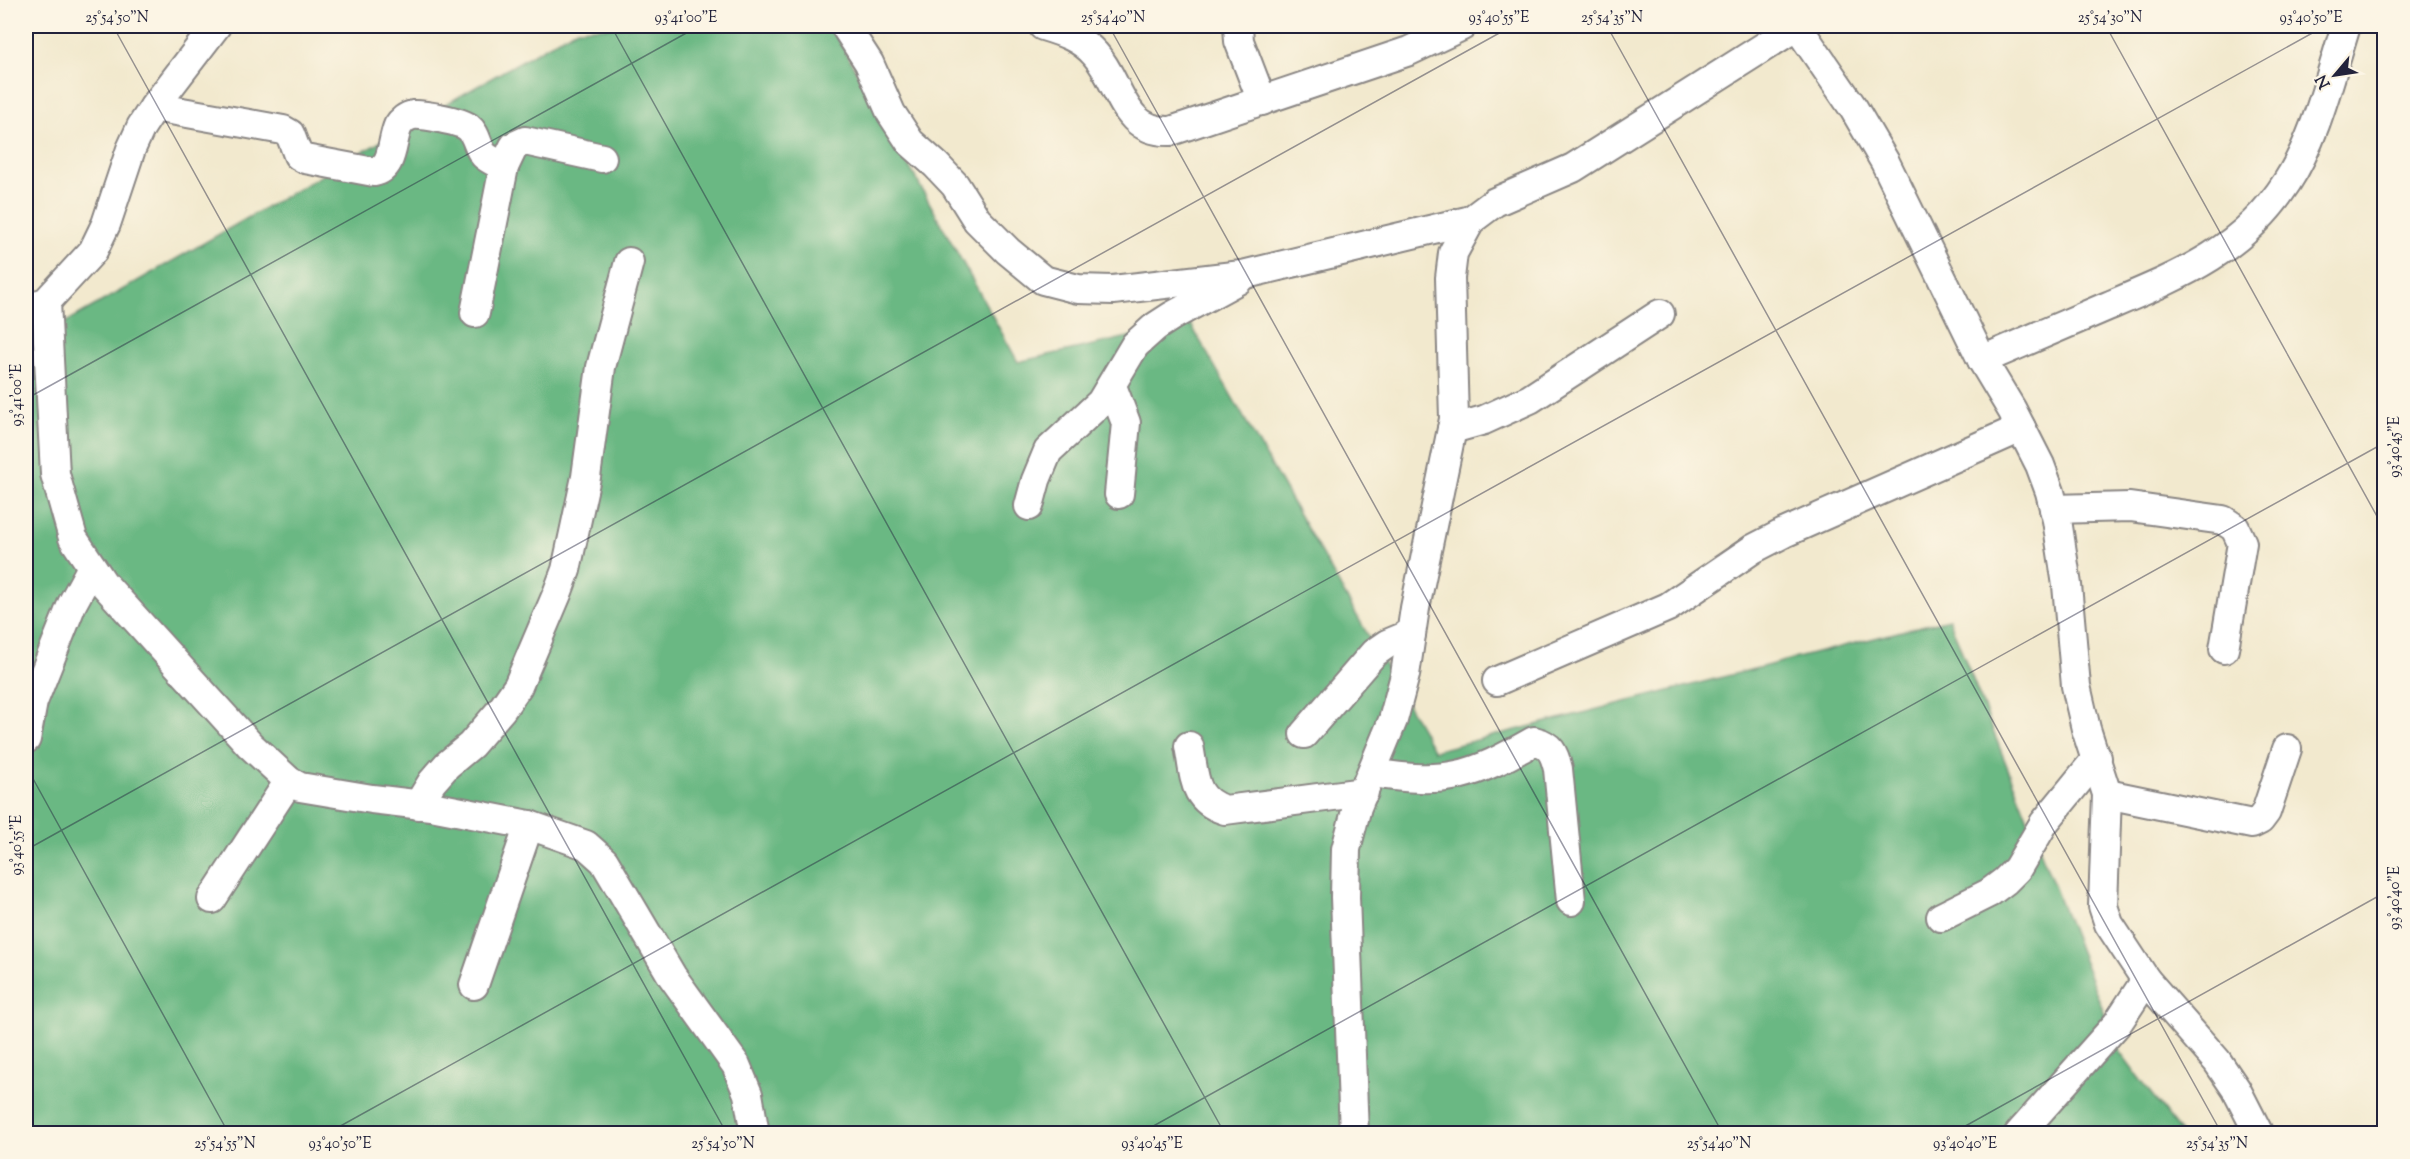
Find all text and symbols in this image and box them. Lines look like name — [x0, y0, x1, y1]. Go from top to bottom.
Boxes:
text: 25°54'50"N — [85, 8, 149, 29]
text: 93°41'00"E — [655, 8, 717, 29]
text: 25°54'40"N — [1081, 8, 1145, 29]
text: 93°40'55"E — [1469, 8, 1529, 29]
text: 25°54'35"N — [1581, 8, 1643, 29]
text: 25°54'30"N — [2078, 8, 2142, 29]
text: 93°40'50"E — [2279, 8, 2343, 29]
north arrow — [2305, 45, 2365, 105]
text: N — [2311, 70, 2337, 92]
text: 93°41'00"E — [7, 364, 28, 426]
text: 93°40'45"E — [2385, 416, 2406, 478]
text: 93°40'55"E — [7, 815, 28, 875]
text: 93°40'40"E — [2385, 866, 2406, 930]
text: 25°54'55"N — [194, 1134, 256, 1155]
text: 93°40'50"E — [308, 1134, 372, 1155]
text: 25°54'50"N — [691, 1134, 755, 1155]
text: 93°40'45"E — [1121, 1134, 1183, 1155]
text: 25°54'40"N — [1687, 1134, 1751, 1155]
text: 93°40'40"E — [1933, 1134, 1997, 1155]
text: 25°54'35"N — [2186, 1134, 2248, 1155]

